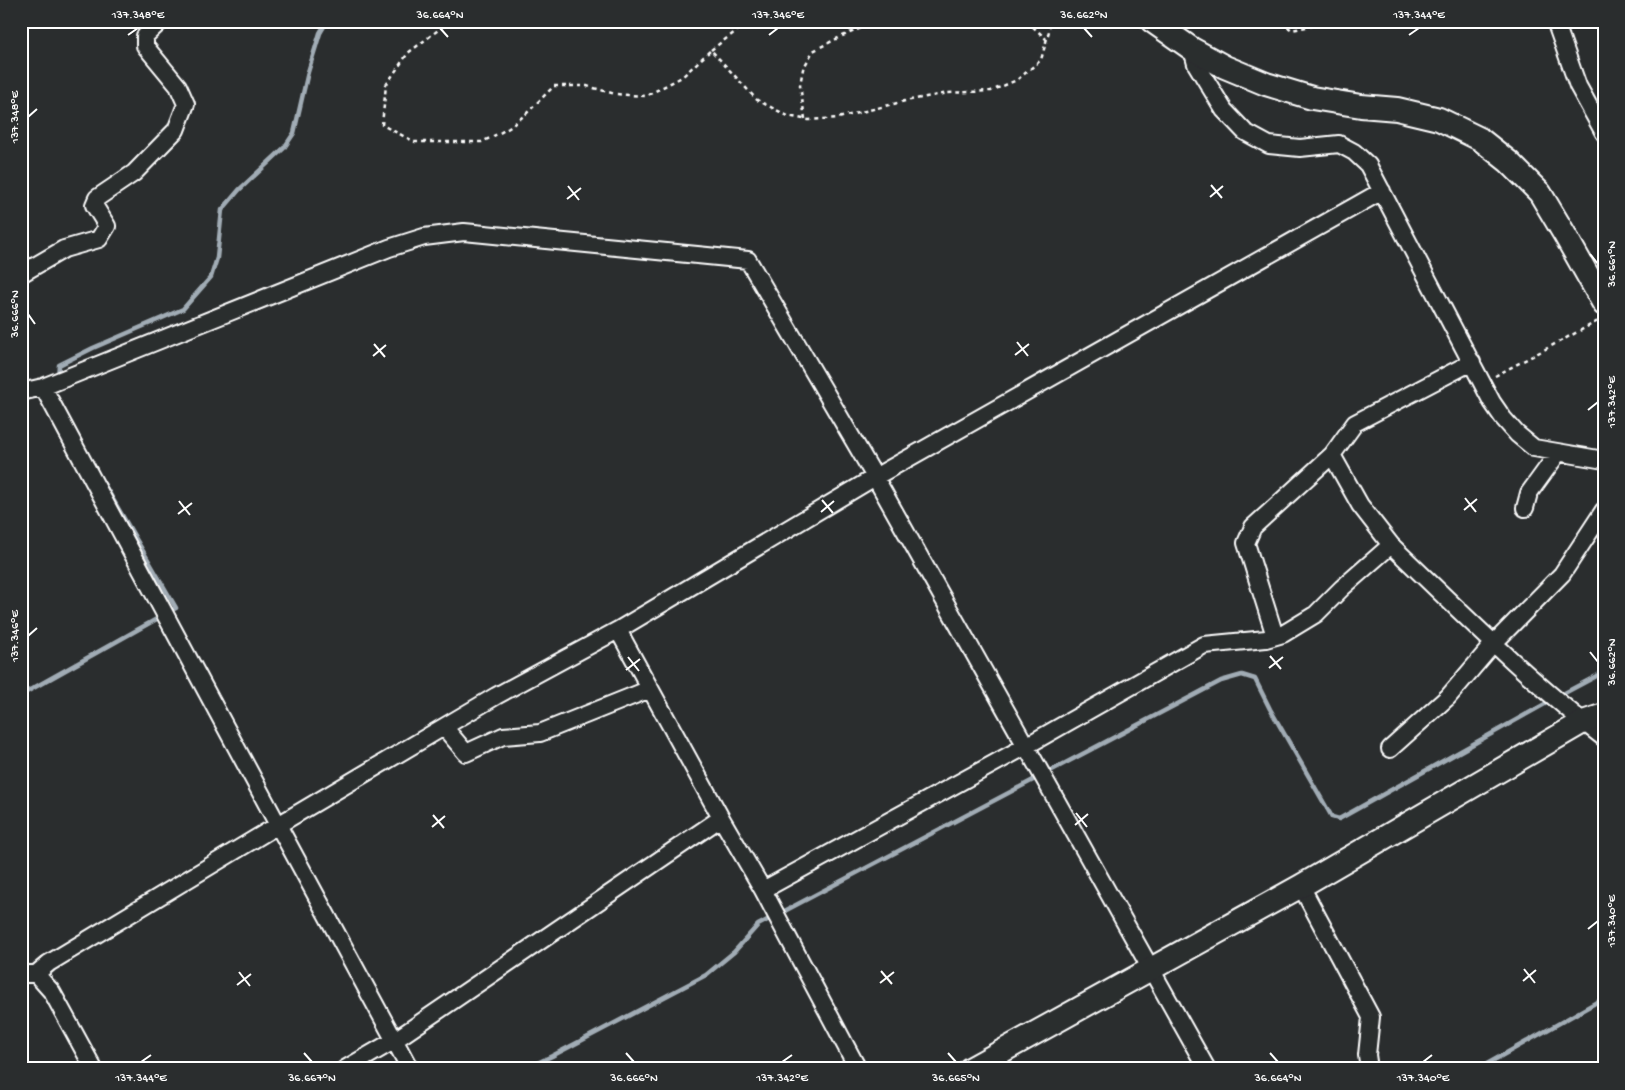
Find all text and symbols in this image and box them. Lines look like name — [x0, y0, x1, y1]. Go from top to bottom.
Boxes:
text: 137.348°E — [111, 9, 165, 23]
text: 36.664°N — [415, 9, 464, 23]
text: 137.346°E — [751, 9, 804, 23]
text: 36.662°N — [1059, 9, 1108, 23]
text: 137.344°E — [1392, 9, 1445, 23]
text: 137.348°E — [9, 90, 23, 144]
text: 36.661°N — [1606, 241, 1620, 288]
text: 36.666°N — [9, 290, 23, 339]
text: 137.342°E — [1606, 376, 1620, 429]
text: 137.346°E — [9, 610, 23, 663]
text: 36.662°N — [1606, 638, 1620, 687]
text: 137.340°E — [1606, 894, 1620, 948]
text: 137.344°E — [114, 1072, 167, 1086]
text: 36.667°N — [287, 1072, 336, 1086]
text: 36.666°N — [609, 1072, 658, 1086]
text: 137.342°E — [755, 1072, 808, 1086]
text: 36.665°N — [931, 1072, 980, 1086]
text: 36.664°N — [1253, 1072, 1302, 1086]
text: 137.340°E — [1396, 1072, 1450, 1086]

